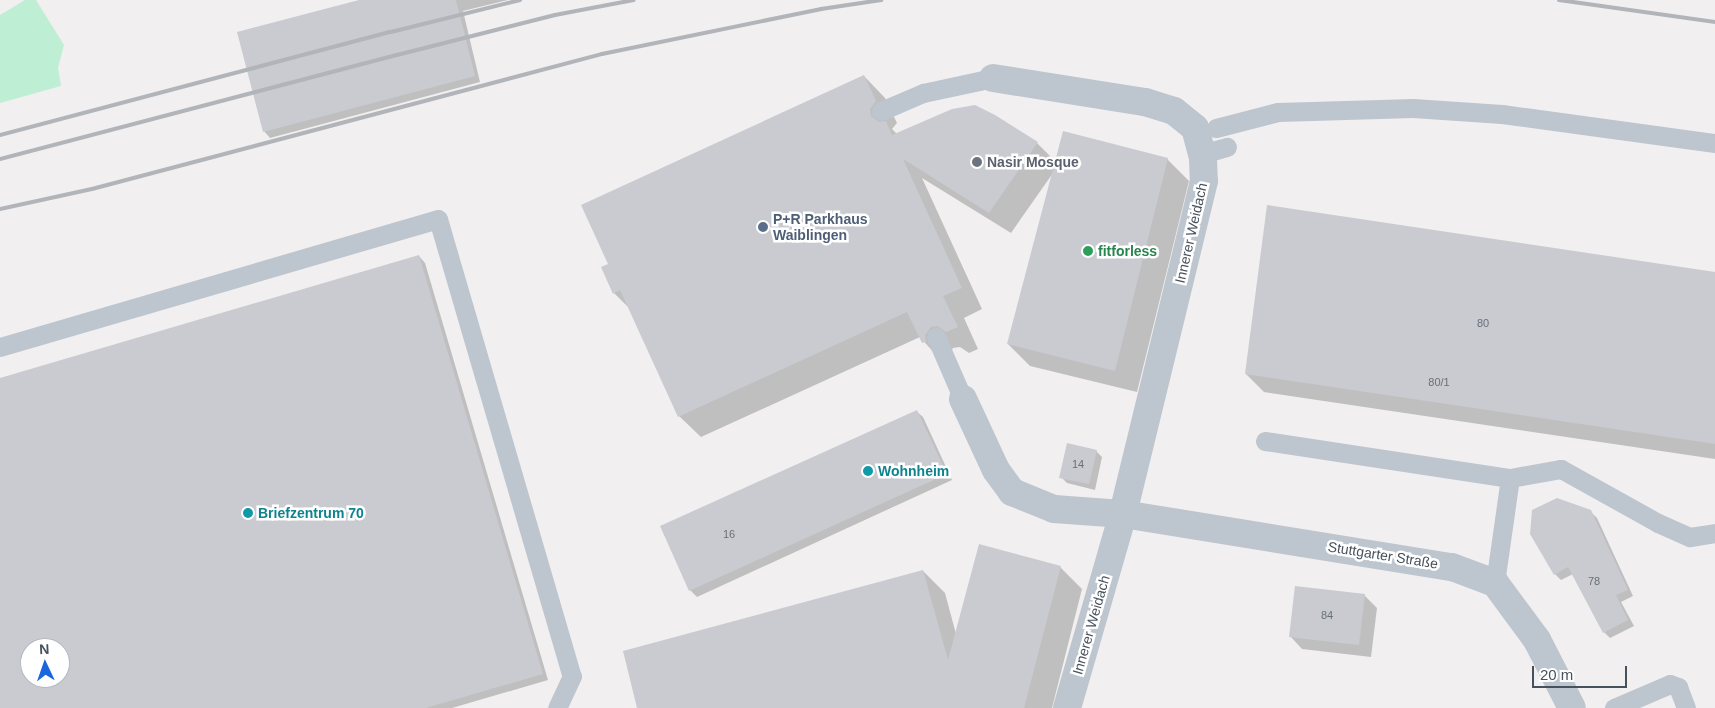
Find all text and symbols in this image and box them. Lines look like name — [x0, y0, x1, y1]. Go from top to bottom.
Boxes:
place label: Nasir Mosque — [987, 154, 1079, 170]
marker: Nasir Mosque — [971, 156, 983, 168]
street label: Innerer Weidach — [1171, 181, 1211, 285]
place label: P+R Parkhaus Waiblingen — [773, 211, 868, 243]
marker: P+R Parkhaus Waiblingen — [757, 221, 769, 233]
place label: fitforless — [1098, 243, 1157, 259]
marker: fitforless — [1082, 245, 1094, 257]
house number: 80 — [1477, 316, 1489, 330]
house number: 80/1 — [1428, 375, 1450, 389]
house number: 14 — [1072, 457, 1084, 471]
place label: Wohnheim — [878, 463, 949, 479]
marker: Wohnheim — [862, 465, 874, 477]
place label: Briefzentrum 70 — [258, 505, 364, 521]
marker: Briefzentrum 70 — [242, 507, 254, 519]
house number: 16 — [723, 527, 735, 541]
street label: Stuttgarter Straße — [1327, 538, 1439, 572]
street label: Innerer Weidach — [1069, 573, 1113, 677]
house number: 78 — [1588, 574, 1600, 588]
house number: 84 — [1321, 608, 1333, 622]
north arrow — [20, 638, 70, 688]
text: N — [39, 641, 50, 657]
scale bar — [1535, 656, 1630, 688]
text: 20 m — [1540, 666, 1573, 683]

